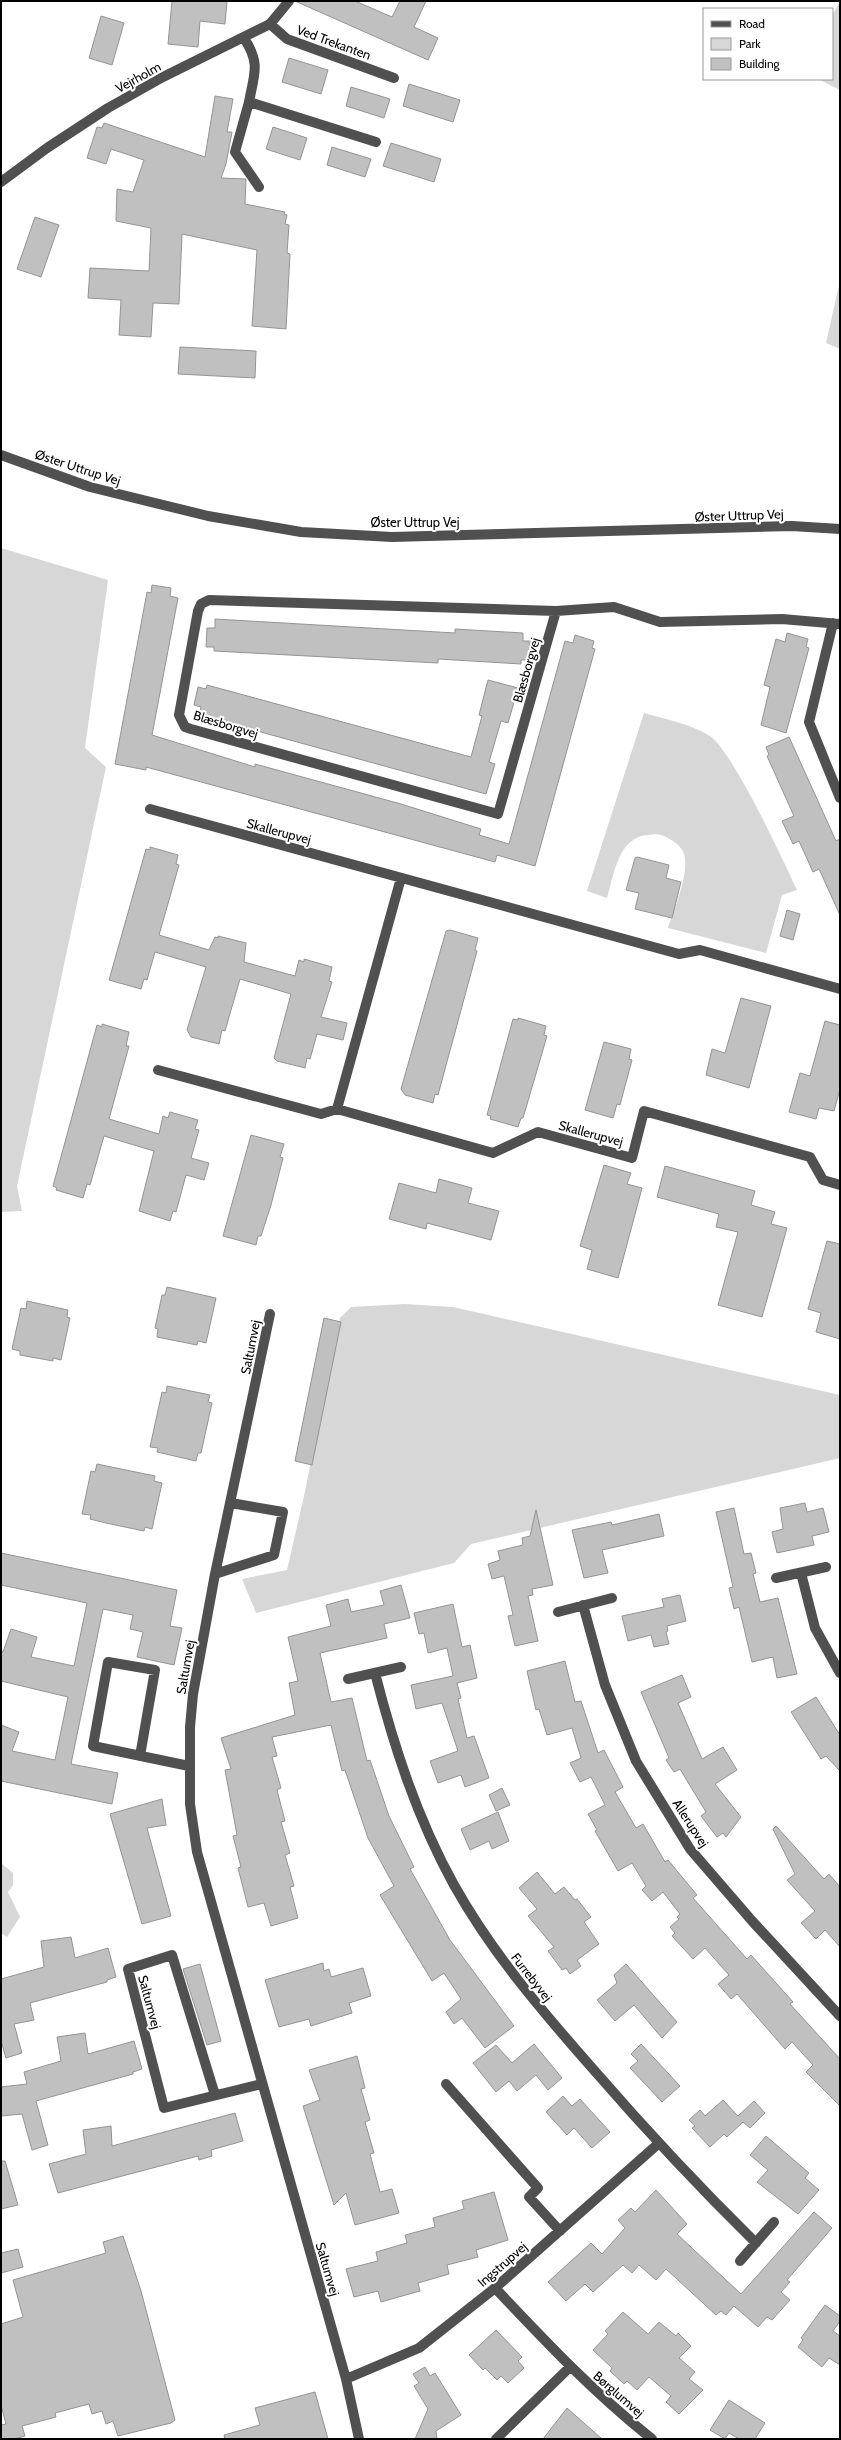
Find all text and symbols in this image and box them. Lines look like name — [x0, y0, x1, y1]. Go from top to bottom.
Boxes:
legend — [703, 8, 833, 80]
text: Road — [739, 16, 765, 31]
street label: Ved Trekanten — [295, 21, 373, 63]
text: Park — [739, 36, 761, 51]
text: Building — [739, 56, 781, 71]
street label: Vejrholm — [113, 58, 164, 97]
street label: Øster Uttrup Vej — [33, 446, 123, 489]
street label: Øster Uttrup Vej — [694, 505, 784, 526]
street label: Øster Uttrup Vej — [370, 514, 460, 531]
street label: Blæsborgvej — [509, 636, 544, 705]
street label: Blæsborgvej — [191, 707, 260, 742]
street label: Skallerupvej — [245, 815, 313, 848]
street label: Skallerupvej — [557, 1117, 625, 1150]
street label: Saltumvej — [237, 1319, 264, 1376]
street label: Saltumvej — [172, 1639, 199, 1696]
street label: Allerupvej — [669, 1796, 713, 1851]
street label: Furrebyvej — [507, 1950, 556, 2005]
street label: Saltumvej — [134, 1973, 165, 2031]
street label: Ingstrupvej — [474, 2238, 531, 2291]
street label: Saltumvej — [312, 2240, 343, 2298]
street label: Børglumvej — [590, 2368, 648, 2421]

